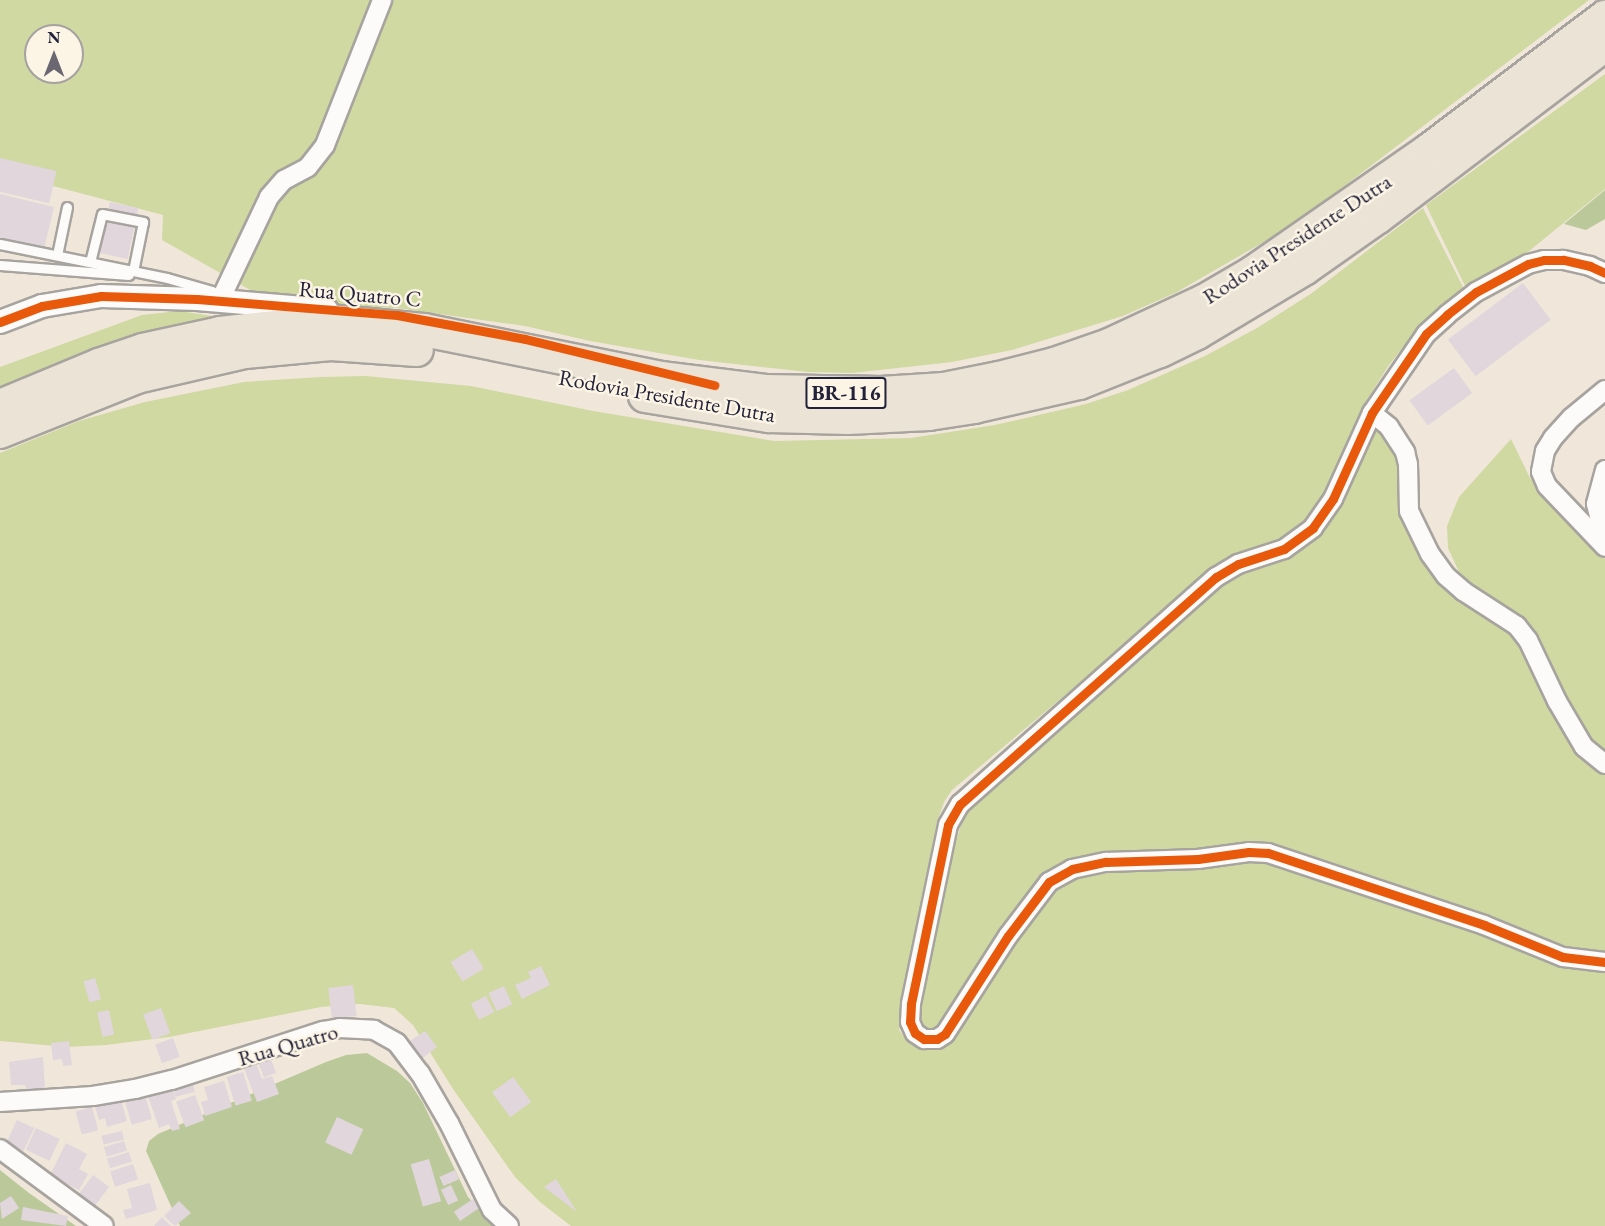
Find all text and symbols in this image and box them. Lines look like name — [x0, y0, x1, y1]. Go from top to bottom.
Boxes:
north arrow — [24, 24, 84, 84]
text: N — [48, 27, 60, 48]
street label: Rodovia Presidente Dutra — [1198, 168, 1396, 310]
street label: Rua Quatro C — [298, 275, 422, 313]
street label: Rodovia Presidente Dutra — [557, 364, 777, 428]
road number: BR-116 — [804, 375, 888, 411]
street label: Rua Quatro — [235, 1018, 341, 1072]

